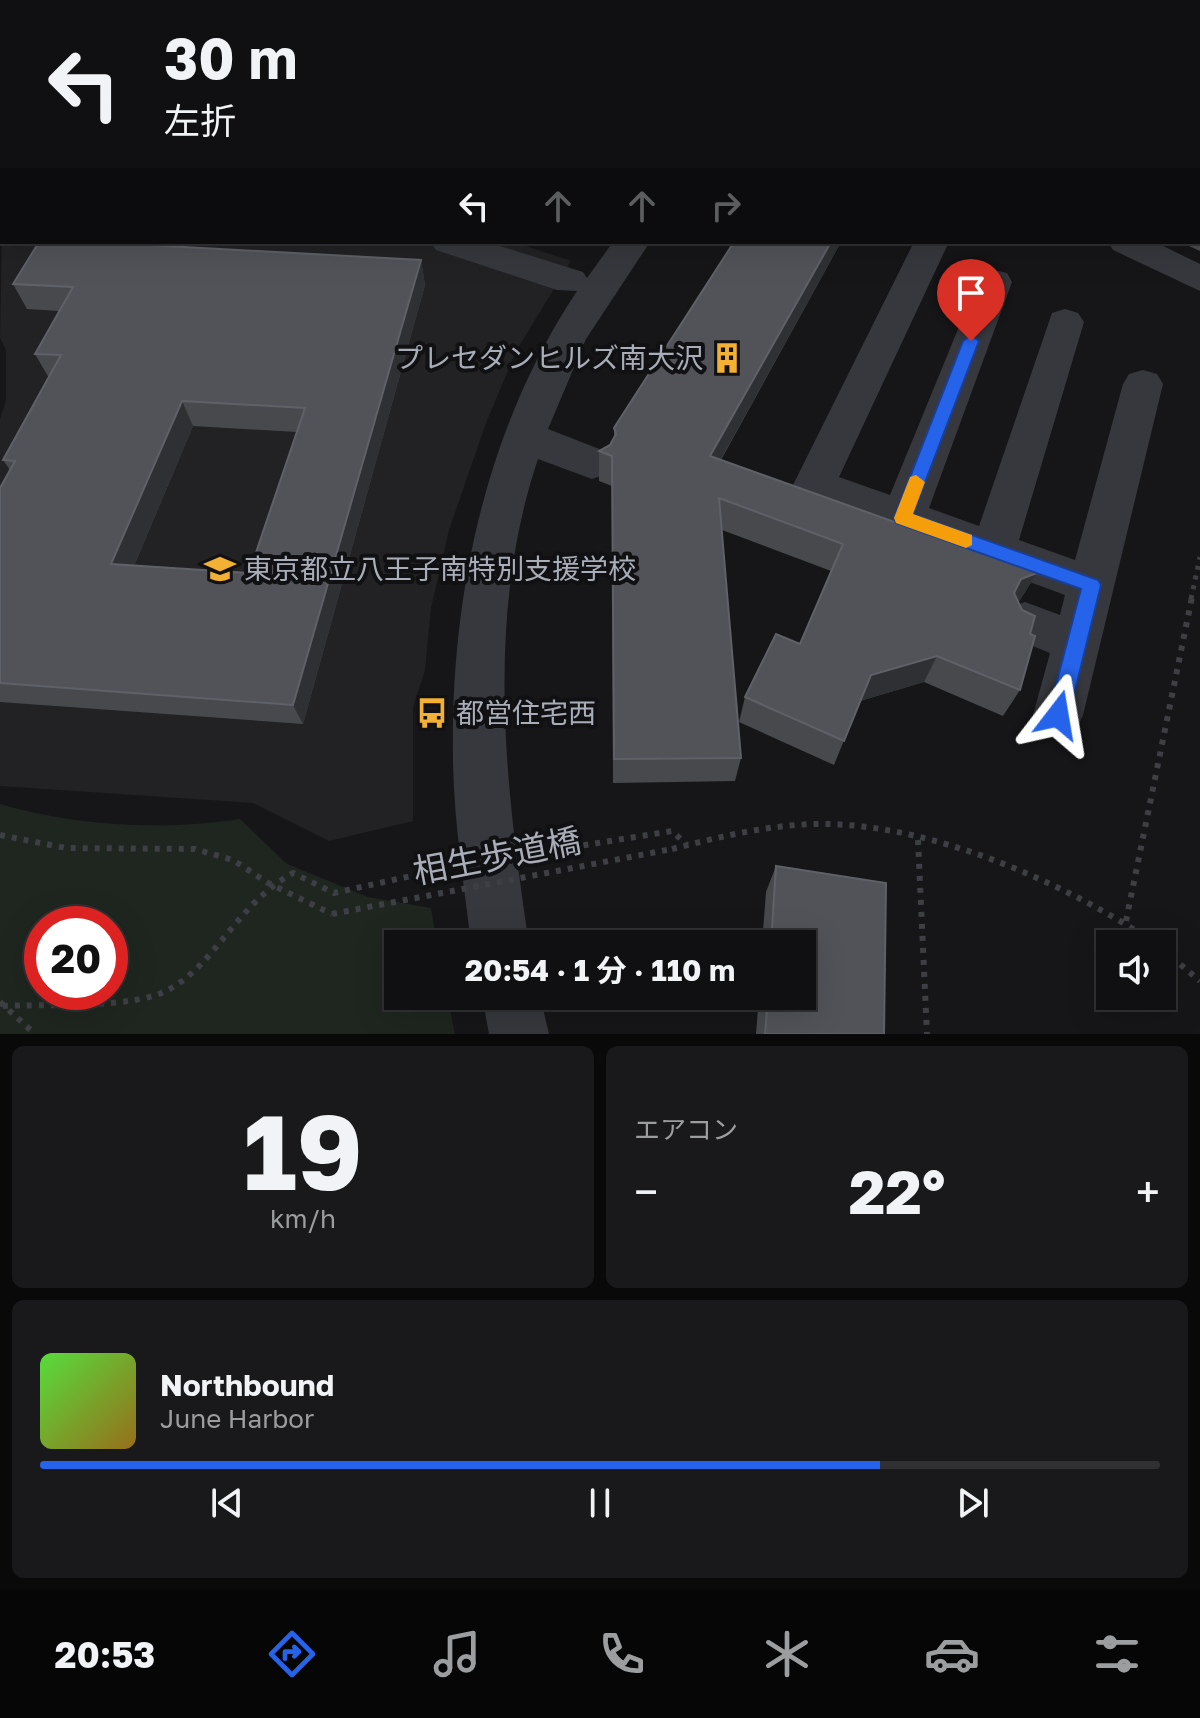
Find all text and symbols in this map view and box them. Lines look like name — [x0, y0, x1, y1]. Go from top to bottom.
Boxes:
text: 30 m — [164, 24, 298, 91]
icon: left — [32, 32, 136, 136]
text: 左折 — [164, 99, 236, 142]
icon: left — [452, 184, 496, 228]
icon: ahead — [536, 184, 580, 228]
icon: ahead — [620, 184, 664, 228]
icon: right — [704, 184, 748, 228]
pin — [937, 259, 1005, 341]
icon: arrive — [949, 271, 993, 315]
place label: プレセダンヒルズ南大沢 — [395, 341, 703, 374]
building icon: プレセダンヒルズ南大沢 — [710, 341, 744, 375]
school or university icon: 東京都立八王子南特別支援学校 — [203, 552, 237, 586]
place label: 東京都立八王子南特別支援学校 — [244, 552, 636, 585]
position arrow — [1016, 673, 1100, 757]
bus stop icon: 都営住宅西 — [415, 696, 449, 730]
place label: 都営住宅西 — [456, 696, 596, 729]
street label: 相生歩道橋 — [410, 819, 584, 891]
speed limit sign: 20 — [24, 906, 128, 1010]
map controls — [1096, 930, 1176, 1010]
button: sound — [1096, 930, 1176, 1010]
text: 20:54 · 1 分 · 110 m — [465, 952, 735, 988]
text: 19 — [243, 1088, 363, 1213]
text: エアコン — [634, 1114, 738, 1145]
text: 22° — [849, 1155, 945, 1227]
text: − — [634, 1165, 658, 1218]
text: + — [1136, 1165, 1160, 1218]
text: km/h — [270, 1203, 336, 1234]
text: Northbound — [160, 1367, 334, 1403]
text: June Harbor — [160, 1403, 314, 1434]
icon: previous — [205, 1481, 249, 1525]
icon: pause — [578, 1481, 622, 1525]
icon: next — [951, 1481, 995, 1525]
icon: directions — [264, 1626, 320, 1682]
icon: music — [429, 1626, 485, 1682]
icon: phone — [594, 1626, 650, 1682]
icon: climate — [759, 1626, 815, 1682]
icon: car — [924, 1626, 980, 1682]
icon: filters — [1089, 1626, 1145, 1682]
text: 20:53 — [55, 1633, 155, 1676]

